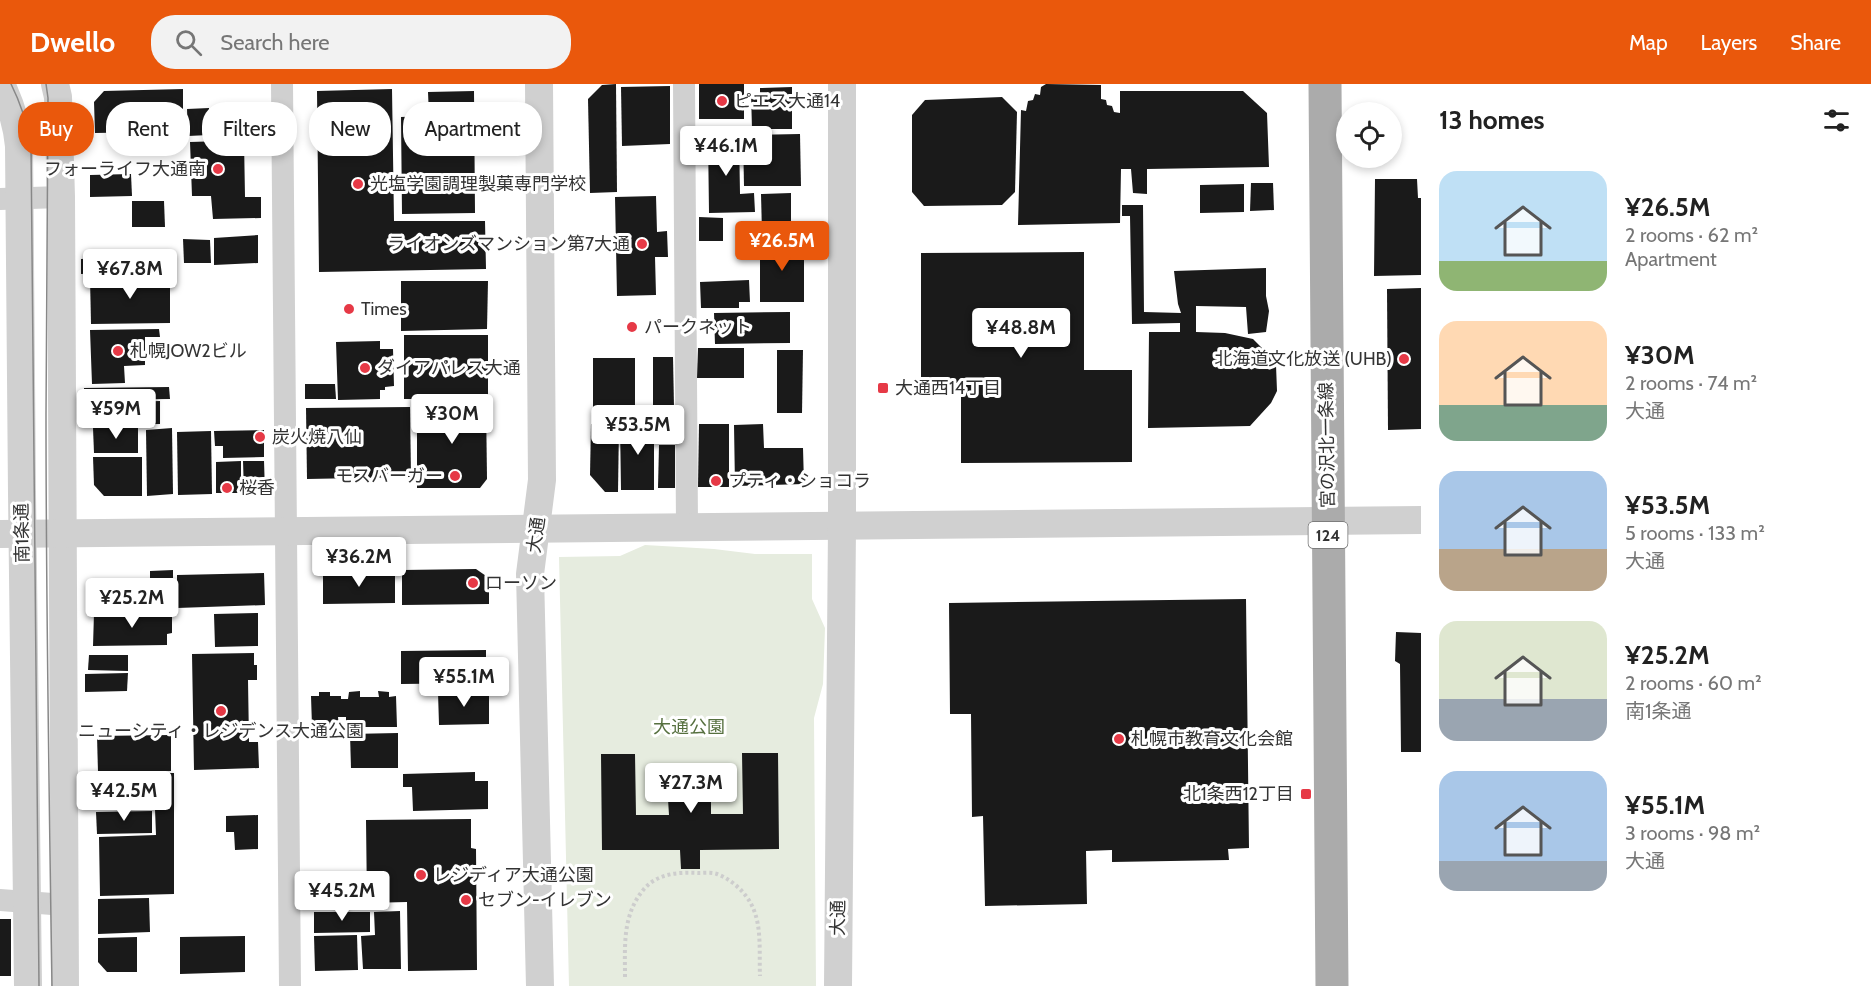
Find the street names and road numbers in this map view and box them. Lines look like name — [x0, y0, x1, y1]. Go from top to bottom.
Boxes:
street label: 宮の沢北一条線 — [1315, 382, 1339, 508]
street label: 南1条通 — [10, 503, 34, 563]
street label: 大通 — [523, 516, 549, 554]
road number: 124 — [1308, 522, 1348, 548]
street label: 大通 — [827, 900, 849, 936]

